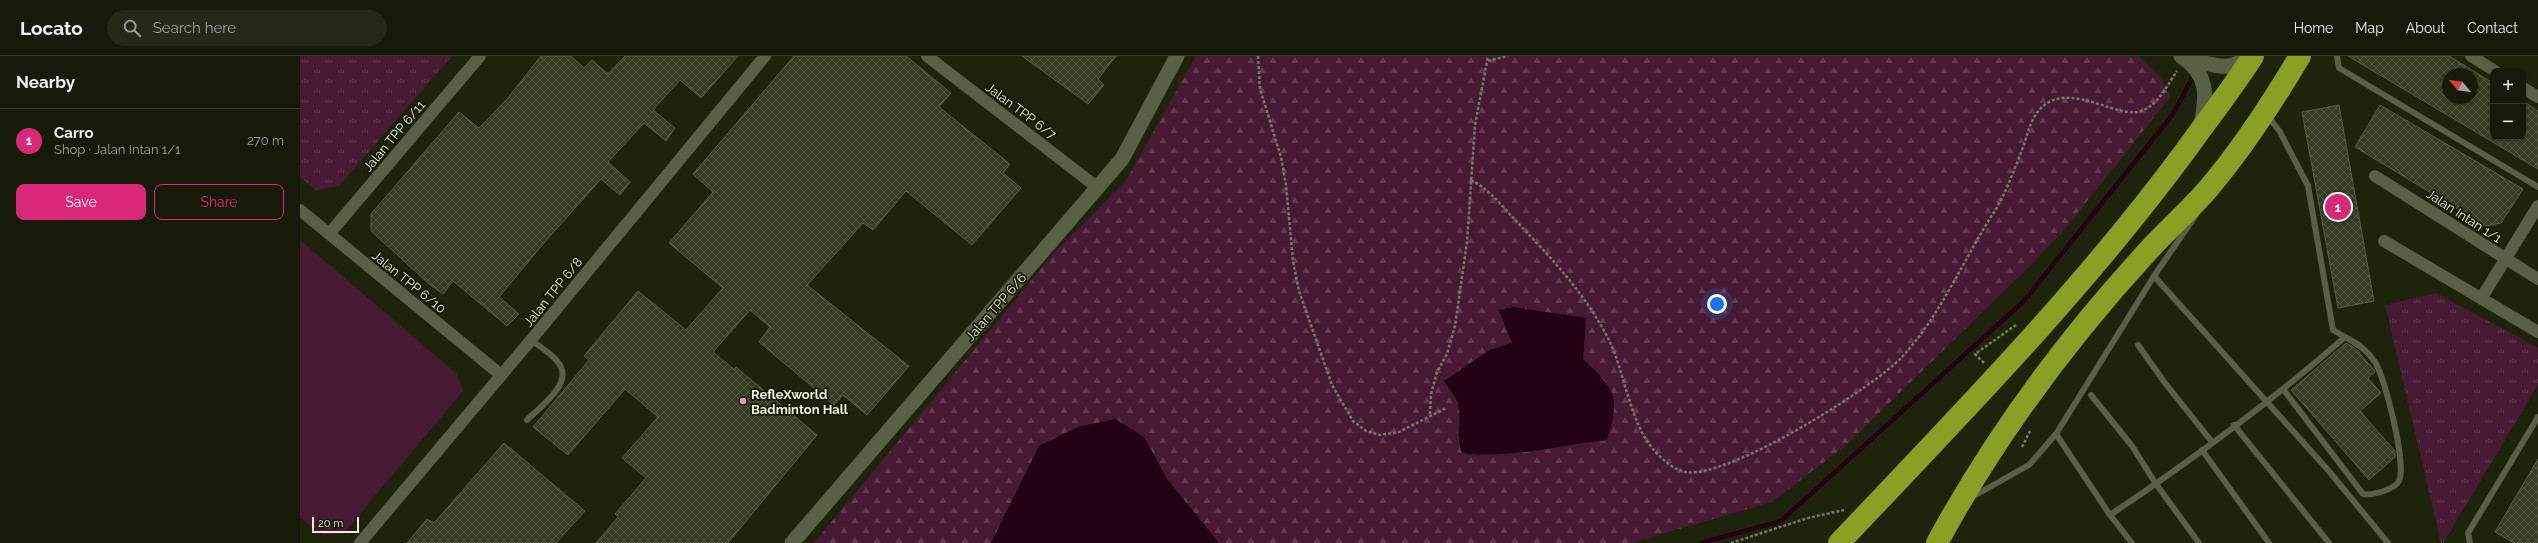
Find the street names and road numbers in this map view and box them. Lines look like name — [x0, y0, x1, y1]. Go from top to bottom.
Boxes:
street label: Jalan TPP 6/7 — [983, 80, 1059, 142]
street label: Jalan TPP 6/11 — [360, 97, 428, 175]
street label: Jalan Intan 1/1 — [2424, 186, 2505, 246]
street label: Jalan TPP 6/10 — [369, 248, 449, 316]
street label: Jalan TPP 6/8 — [521, 254, 586, 330]
street label: Jalan TPP 6/6 — [963, 270, 1030, 344]

